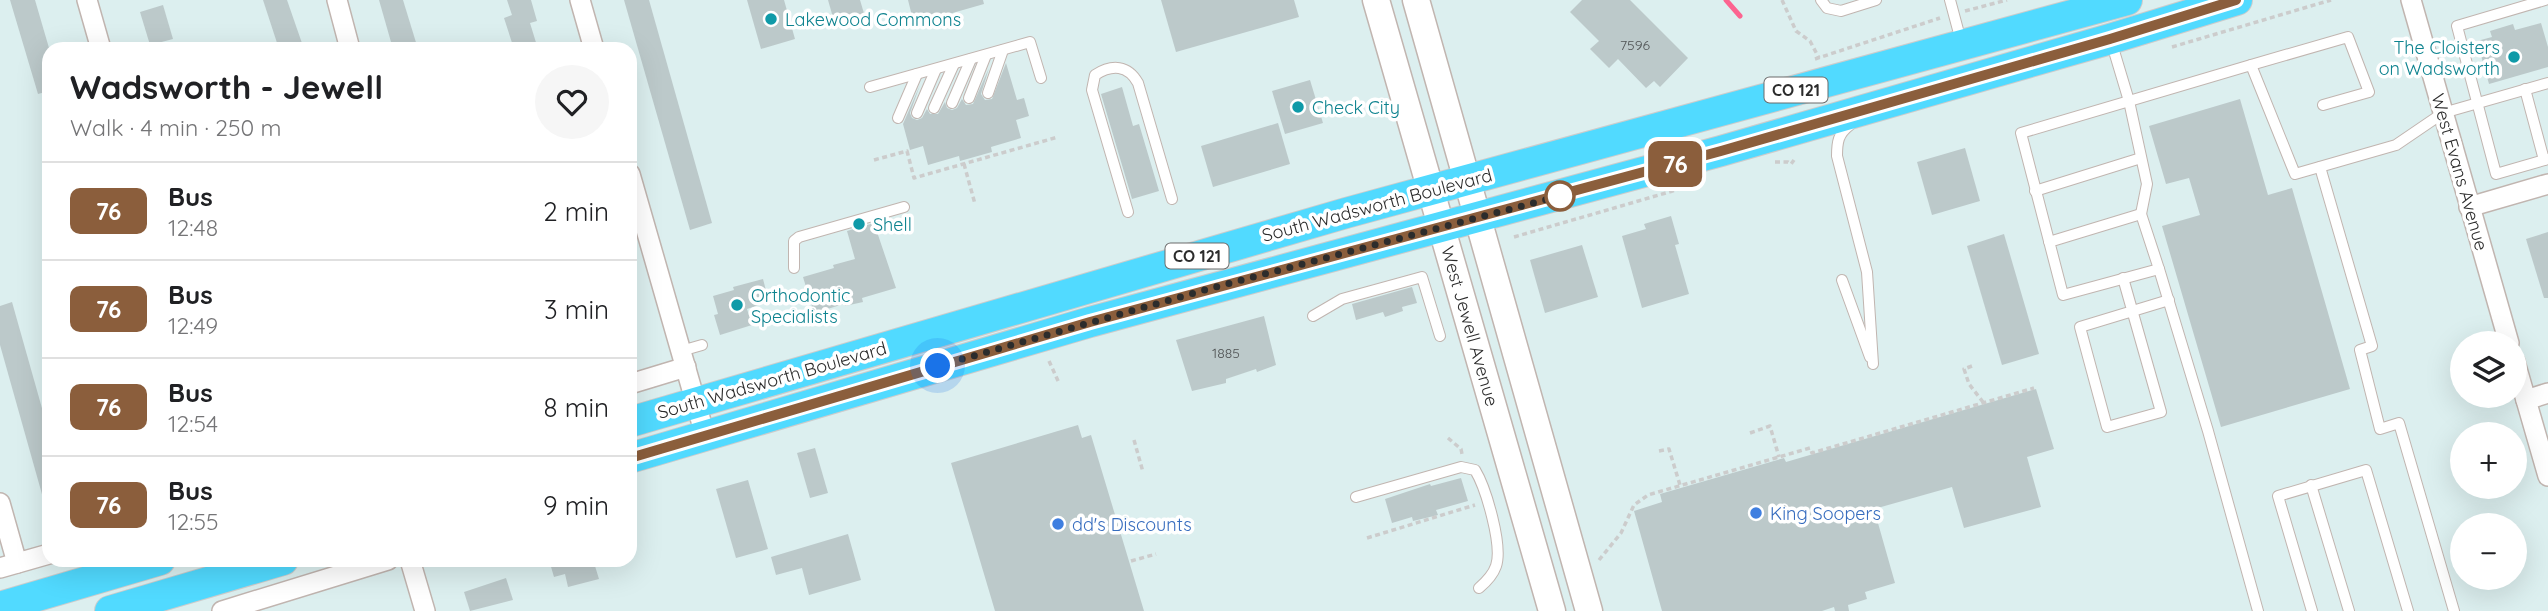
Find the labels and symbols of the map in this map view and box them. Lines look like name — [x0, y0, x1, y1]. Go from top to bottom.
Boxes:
place label: Lakewood Commons — [785, 8, 961, 31]
marker: Lakewood Commons — [763, 11, 779, 27]
house number: 7596 — [1620, 36, 1651, 54]
place label: The Cloisters on Wadsworth — [2379, 36, 2500, 80]
marker: The Cloisters on Wadsworth — [2506, 49, 2522, 65]
road number: CO 121 — [1764, 78, 1828, 102]
street label: West Evans Avenue — [2427, 91, 2493, 253]
place label: Check City — [1312, 96, 1400, 119]
marker: Check City — [1290, 99, 1306, 115]
line badge: 76 — [1644, 141, 1706, 187]
street label: South Wadsworth Boulevard — [1259, 163, 1495, 247]
unlabelled marker — [1545, 181, 1575, 211]
place label: Shell — [873, 213, 912, 236]
marker: Shell — [851, 216, 867, 232]
street label: West Jewell Avenue — [1436, 243, 1504, 409]
road number: CO 121 — [1166, 244, 1228, 268]
place label: Orthodontic Specialists — [751, 284, 850, 328]
marker: Orthodontic Specialists — [729, 297, 745, 313]
street label: South Wadsworth Boulevard — [655, 336, 889, 424]
house number: 1885 — [1212, 344, 1240, 362]
your location — [920, 348, 955, 383]
place label: King Soopers — [1770, 502, 1881, 525]
marker: King Soopers — [1748, 505, 1764, 521]
place label: dd's Discounts — [1072, 513, 1192, 536]
marker: dd's Discounts — [1050, 516, 1066, 532]

